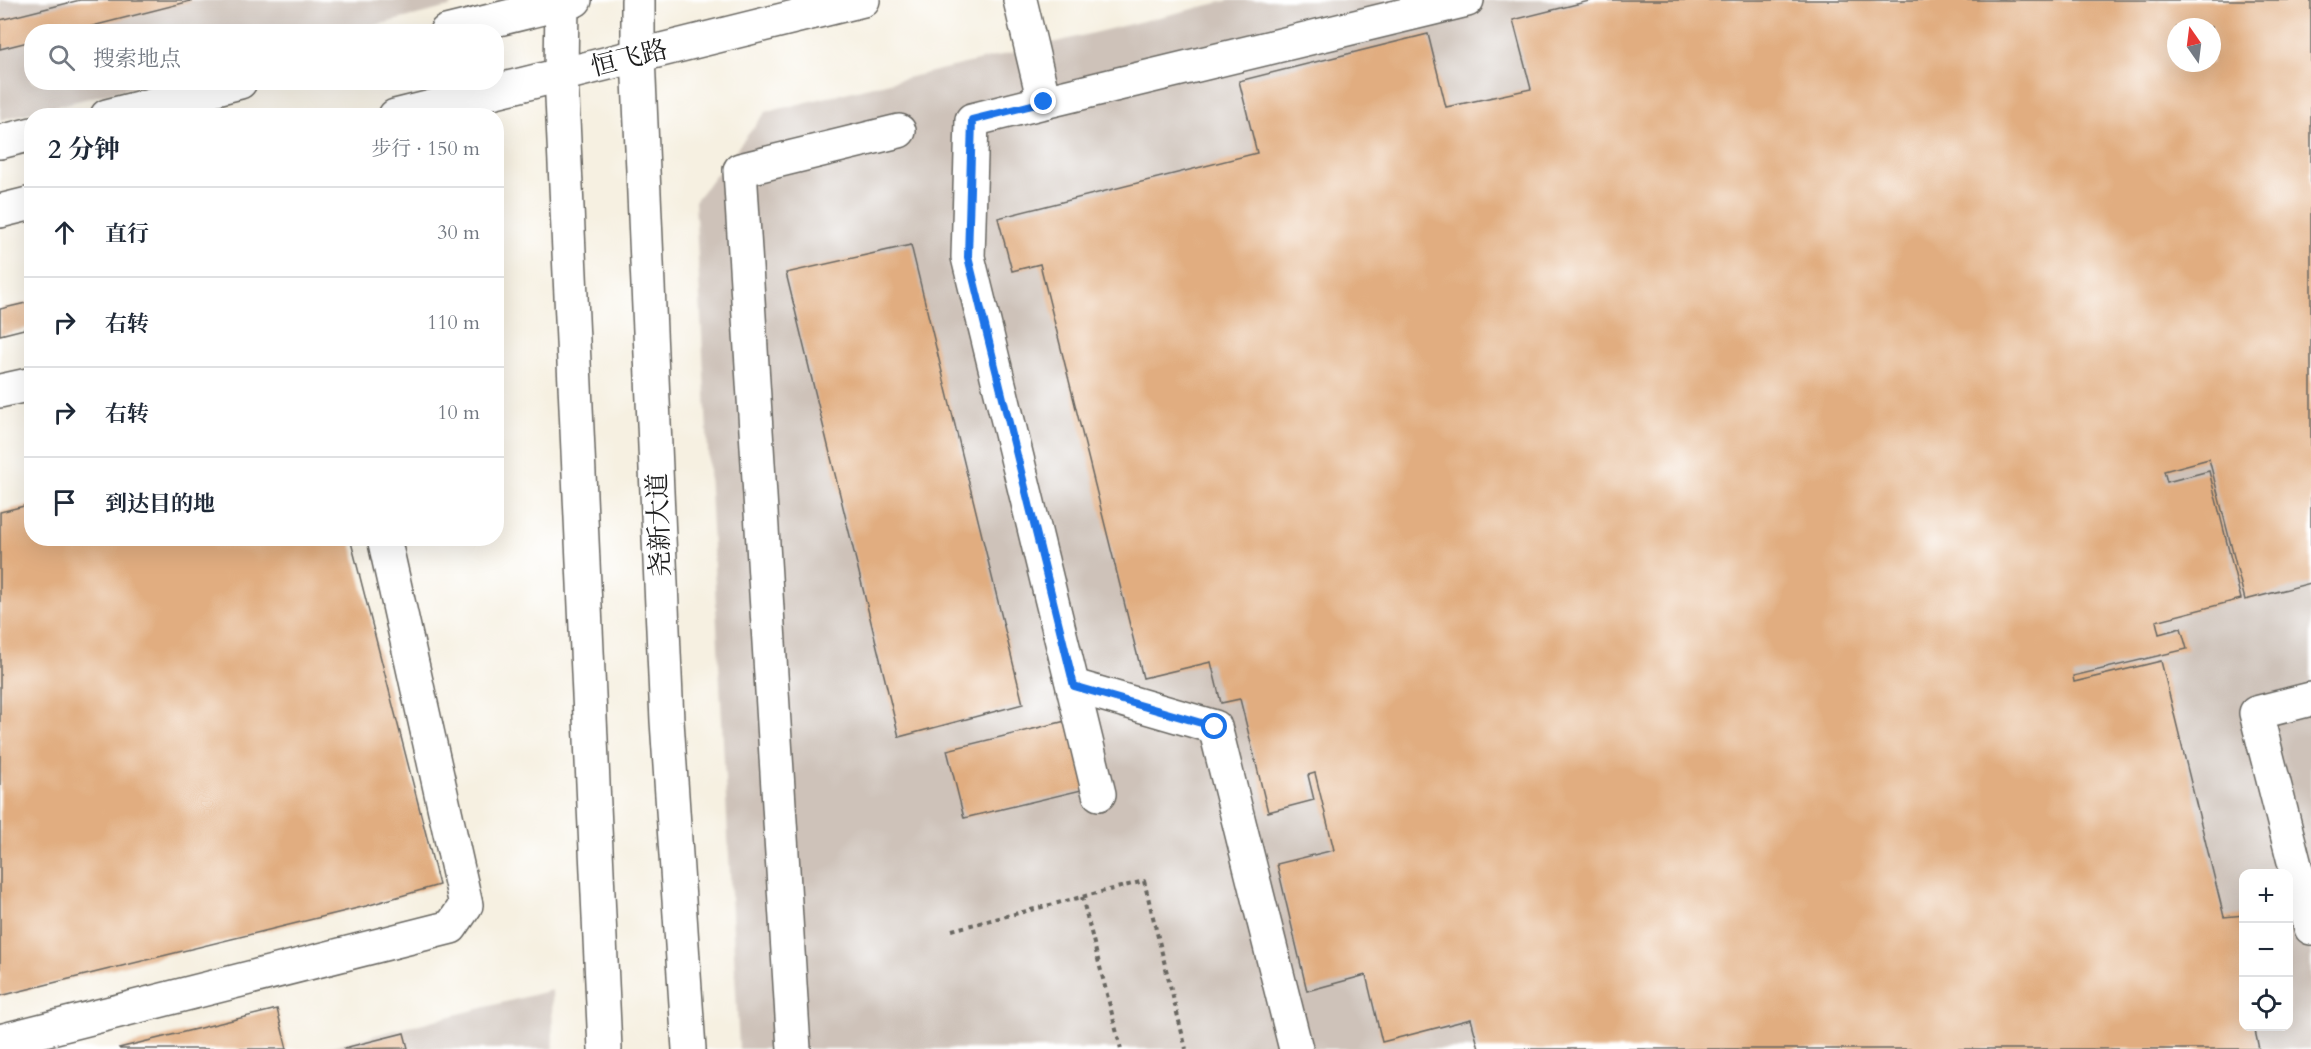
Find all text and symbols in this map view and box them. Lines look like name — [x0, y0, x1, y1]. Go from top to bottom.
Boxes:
north arrow — [2167, 18, 2221, 72]
search box — [24, 24, 504, 90]
street label: 恒飞路 — [587, 32, 671, 84]
icon: search — [45, 41, 78, 74]
text: 搜索地点 — [93, 44, 181, 74]
route end — [1030, 88, 1056, 114]
text: 2 分钟 — [48, 132, 120, 167]
text: 步行 · 150 m — [371, 135, 480, 162]
icon: ahead — [48, 216, 81, 249]
text: 直行 — [105, 219, 149, 249]
text: 30 m — [437, 219, 480, 246]
icon: right — [48, 306, 81, 339]
text: 右转 — [105, 309, 149, 339]
text: 110 m — [427, 309, 480, 336]
icon: right — [48, 396, 81, 429]
text: 右转 — [105, 399, 149, 429]
text: 10 m — [437, 399, 480, 426]
street label: 尧新大道 — [640, 472, 678, 578]
icon: arrive — [48, 486, 81, 519]
text: 到达目的地 — [105, 489, 215, 519]
route start — [1201, 713, 1227, 739]
map controls — [2239, 869, 2293, 1031]
button: + — [2239, 869, 2293, 923]
button: − — [2239, 923, 2293, 977]
button: locate — [2239, 977, 2293, 1031]

